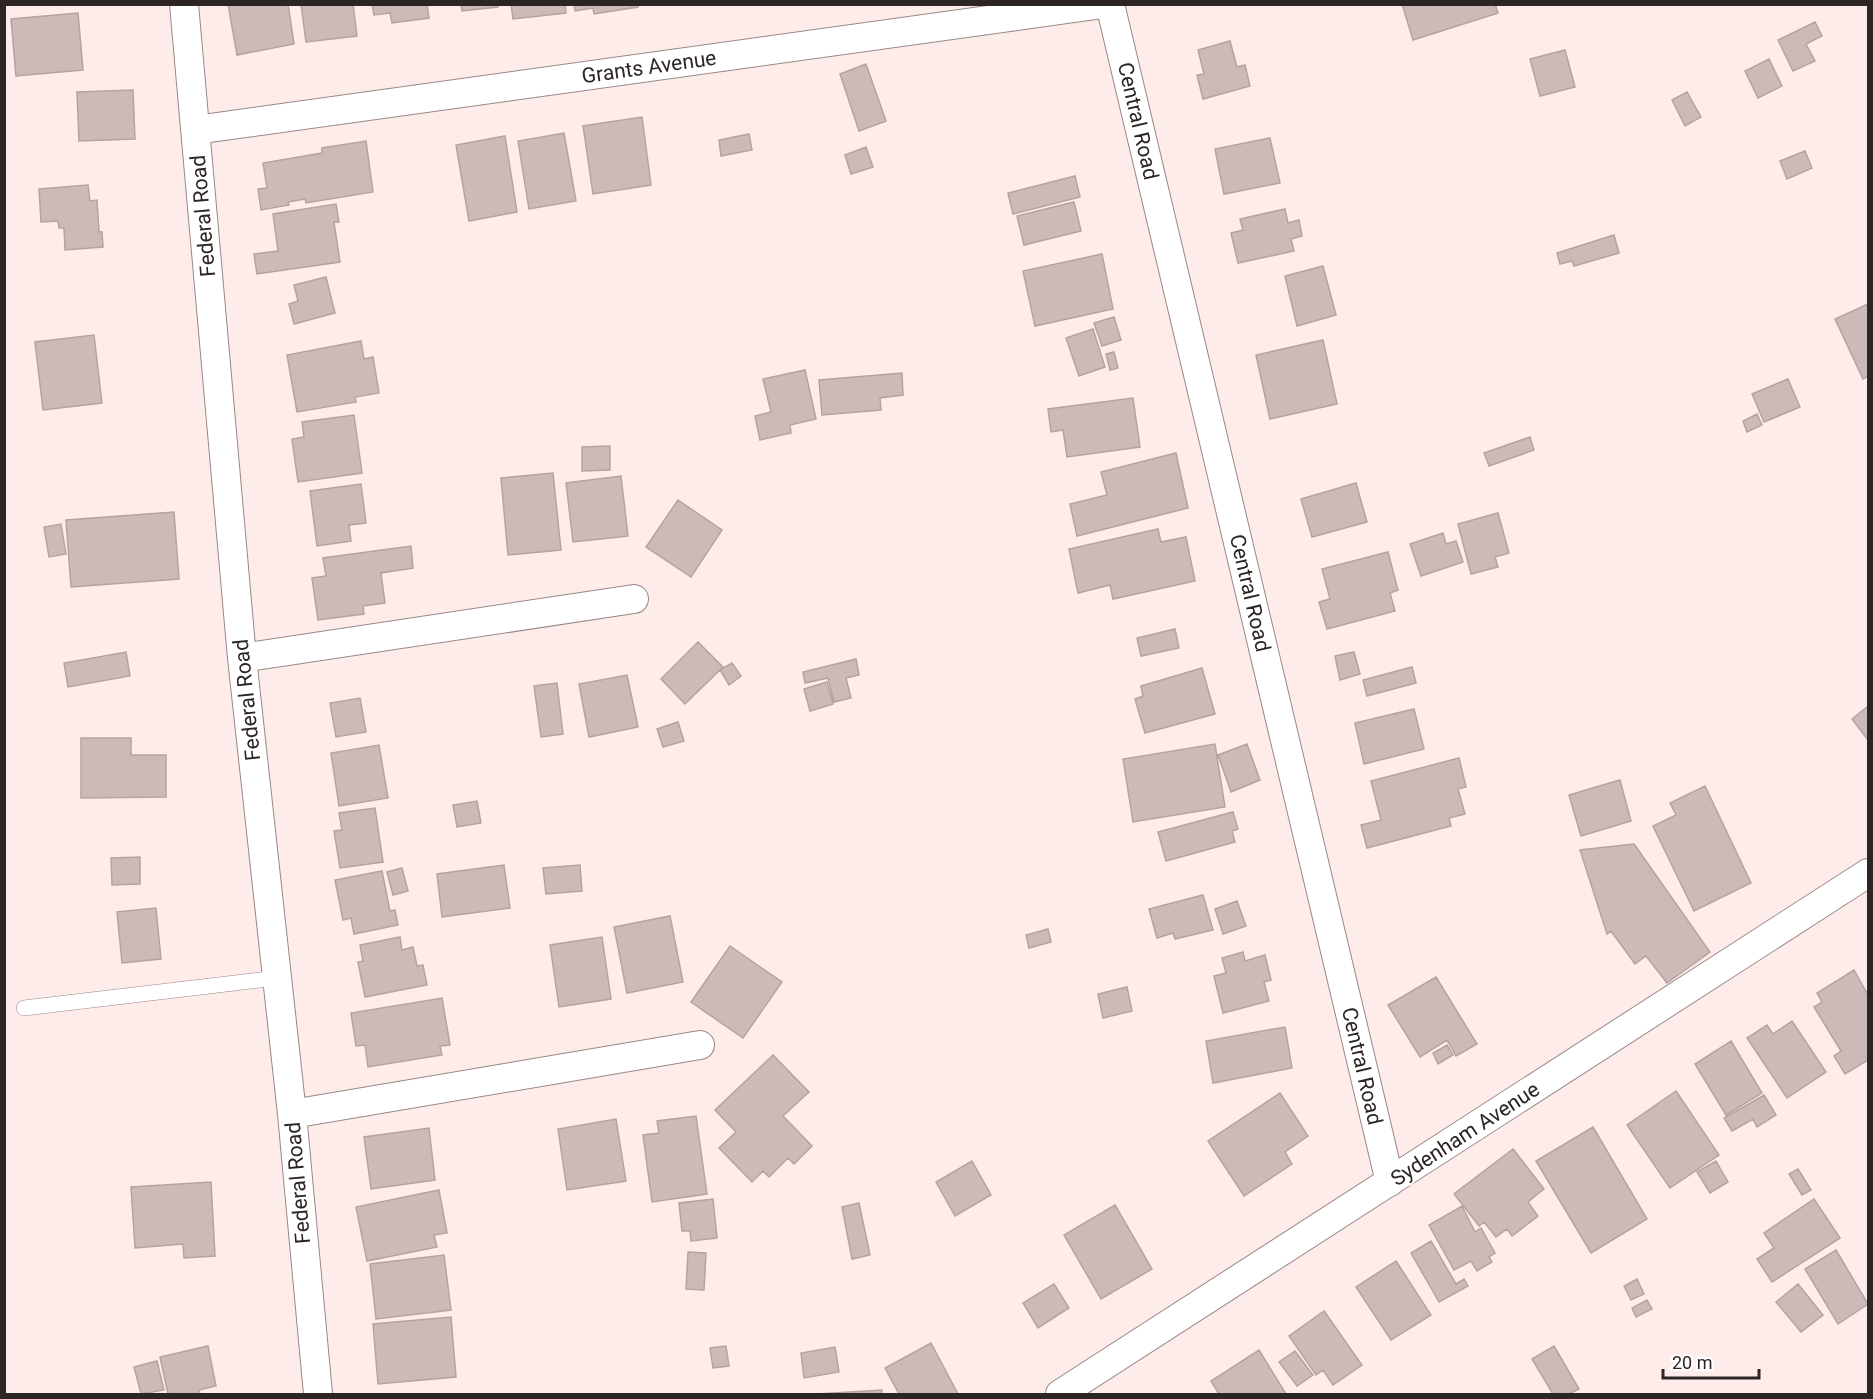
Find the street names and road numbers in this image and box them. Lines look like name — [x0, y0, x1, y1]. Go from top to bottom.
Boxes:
street label: Grants Avenue — [580, 46, 718, 88]
street label: Central Road — [1113, 60, 1163, 182]
street label: Federal Road — [186, 154, 220, 278]
street label: Central Road — [1225, 532, 1275, 654]
street label: Federal Road — [229, 638, 265, 762]
street label: Central Road — [1337, 1005, 1387, 1127]
street label: Sydenham Avenue — [1386, 1077, 1544, 1191]
street label: Federal Road — [281, 1121, 315, 1245]

